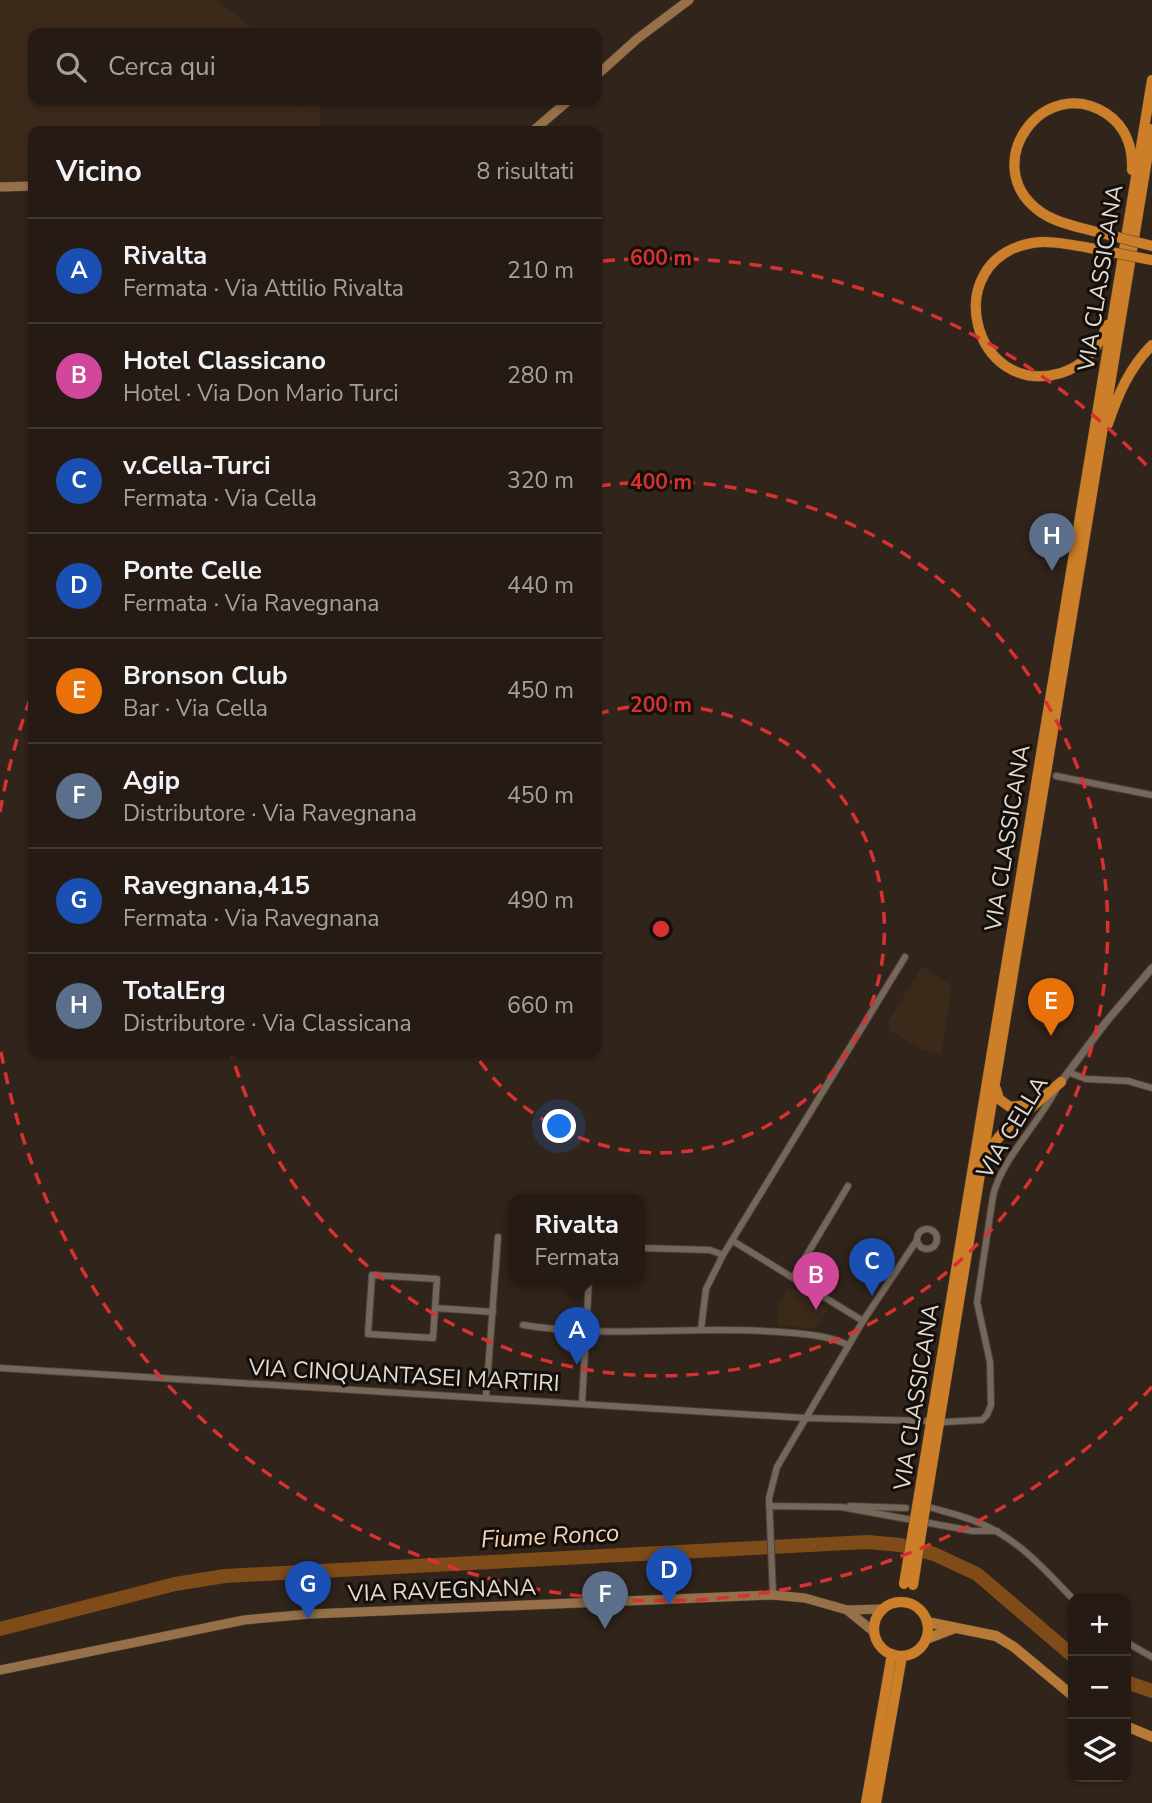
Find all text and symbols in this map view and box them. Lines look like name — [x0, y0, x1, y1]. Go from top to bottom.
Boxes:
search box — [28, 28, 602, 105]
icon: search — [52, 48, 90, 86]
text: Cerca qui — [108, 49, 216, 84]
text: Vicino — [56, 151, 142, 192]
text: 8 risultati — [477, 156, 574, 187]
street label: VIA CLASSICANA — [1070, 182, 1131, 375]
text: Rivalta — [123, 238, 207, 273]
text: 600 m — [630, 244, 692, 272]
text: A — [70, 255, 88, 286]
text: 210 m — [507, 255, 574, 286]
text: Fermata · Via Attilio Rivalta — [123, 273, 404, 304]
text: Hotel Classicano — [123, 343, 326, 378]
text: B — [71, 360, 87, 391]
text: 280 m — [507, 360, 574, 391]
text: Hotel · Via Don Mario Turci — [123, 378, 399, 409]
text: v.Cella-Turci — [123, 448, 271, 483]
text: C — [71, 465, 87, 496]
text: 320 m — [507, 465, 574, 496]
text: 400 m — [630, 468, 692, 496]
text: Fermata · Via Cella — [123, 483, 317, 514]
pin: H — [1029, 513, 1075, 571]
text: Ponte Celle — [123, 553, 262, 588]
text: D — [70, 570, 88, 601]
text: 440 m — [507, 570, 574, 601]
text: Fermata · Via Ravegnana — [123, 588, 379, 619]
text: Bronson Club — [123, 658, 288, 693]
text: E — [72, 675, 86, 706]
text: 450 m — [507, 675, 574, 706]
text: 200 m — [630, 691, 692, 719]
text: Bar · Via Cella — [123, 693, 268, 724]
street label: VIA CLASSICANA — [977, 742, 1038, 935]
text: Agip — [123, 763, 180, 798]
text: F — [73, 780, 85, 811]
text: 450 m — [507, 780, 574, 811]
text: Distributore · Via Ravegnana — [123, 798, 417, 829]
text: Ravegnana,415 — [123, 868, 310, 903]
text: G — [71, 885, 87, 916]
text: 490 m — [507, 885, 574, 916]
text: Fermata · Via Ravegnana — [123, 903, 379, 934]
centre of rings — [649, 917, 673, 941]
text: TotalErg — [123, 973, 226, 1008]
pin: E — [1028, 978, 1074, 1036]
text: H — [70, 990, 88, 1021]
text: 660 m — [507, 990, 574, 1021]
text: Distributore · Via Classicana — [123, 1008, 412, 1039]
street label: VIA CELLA — [969, 1070, 1055, 1185]
your location — [542, 1109, 576, 1143]
popup — [509, 1194, 645, 1285]
text: Rivalta — [535, 1207, 619, 1242]
pin: C — [849, 1238, 895, 1296]
text: Fermata — [535, 1242, 619, 1273]
pin: B — [793, 1252, 839, 1310]
street label: VIA CLASSICANA — [886, 1301, 947, 1494]
pin: A — [554, 1307, 600, 1365]
street label: VIA CINQUANTASEI MARTIRI — [247, 1352, 560, 1399]
water label: Fiume Ronco — [480, 1516, 620, 1556]
pin: D — [646, 1547, 692, 1605]
pin: G — [285, 1561, 331, 1619]
pin: F — [582, 1571, 628, 1629]
street label: VIA RAVEGNANA — [346, 1572, 537, 1609]
map controls — [1068, 1593, 1131, 1782]
button: + — [1068, 1593, 1131, 1656]
button: − — [1068, 1656, 1131, 1719]
button: layers — [1068, 1719, 1131, 1782]

